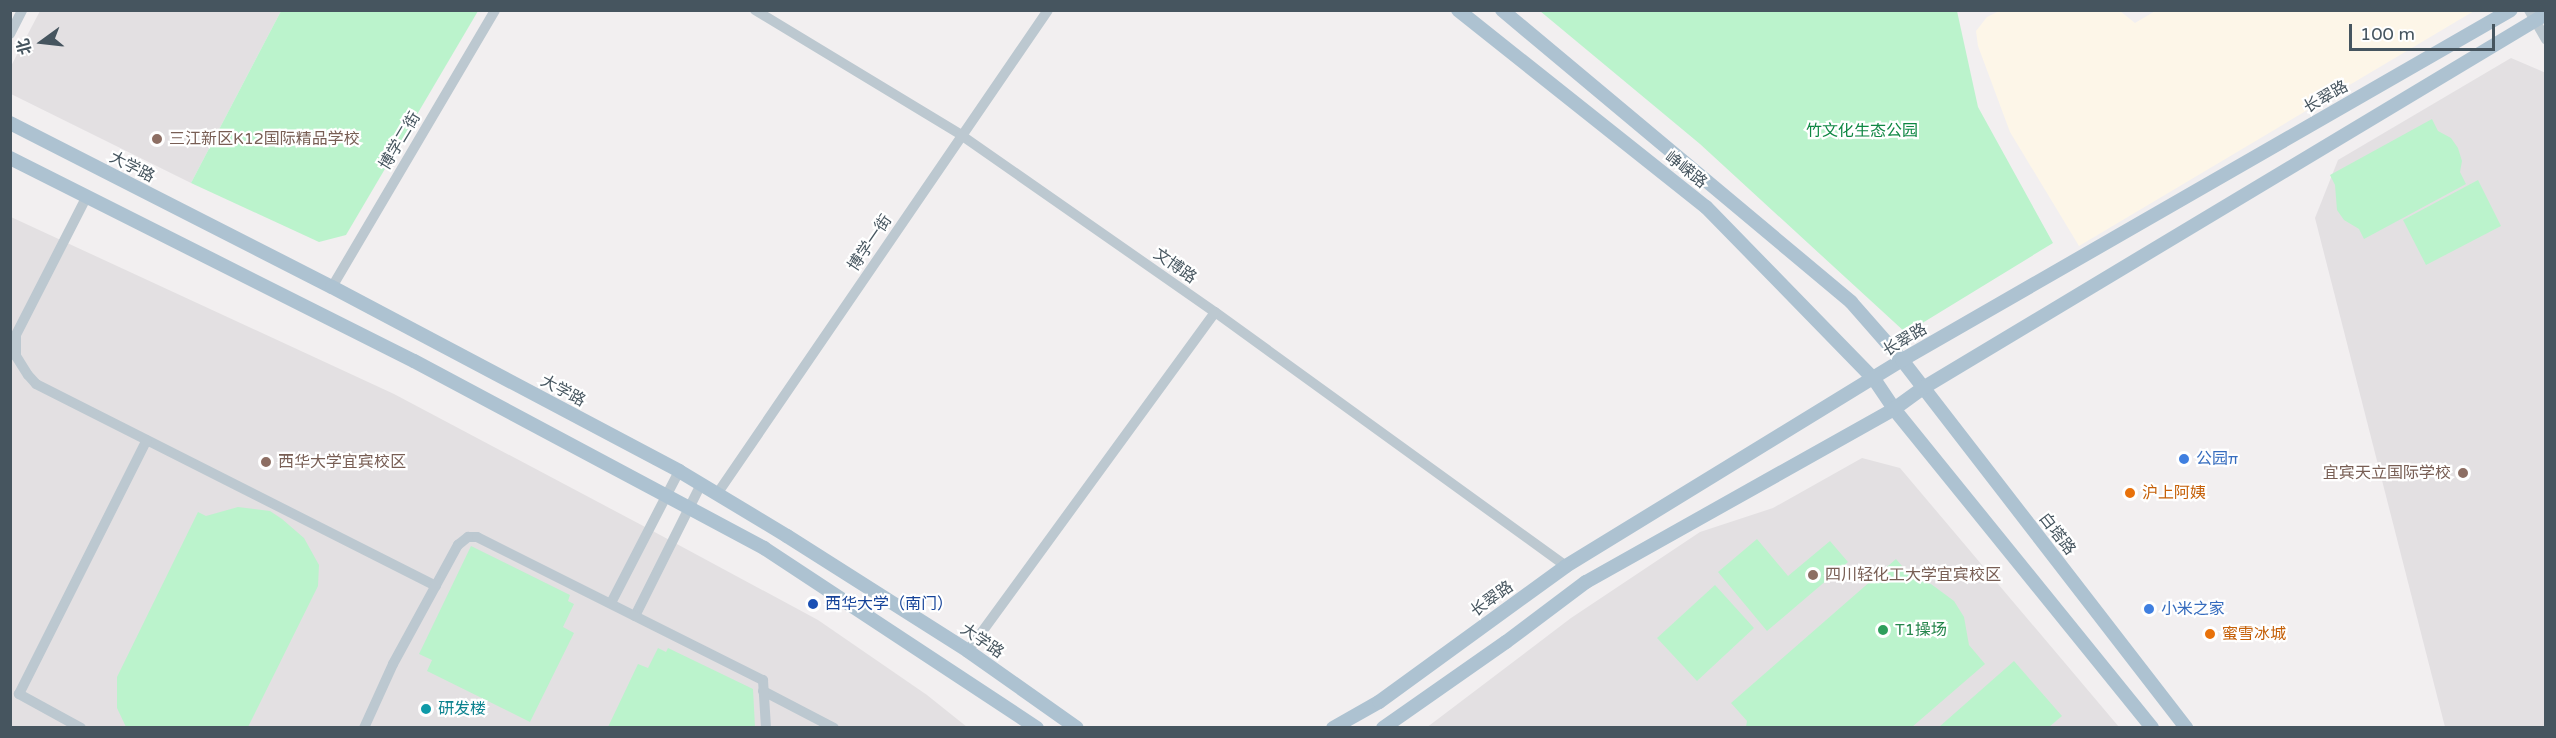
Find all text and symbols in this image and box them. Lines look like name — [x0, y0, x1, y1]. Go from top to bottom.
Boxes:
north arrow — [12, 12, 72, 72]
scale bar — [2352, 12, 2498, 50]
text: 100 m — [2360, 23, 2415, 45]
text: 北 — [13, 36, 36, 57]
street label: 长翠路 — [2300, 77, 2352, 117]
street label: 博学二街 — [375, 109, 425, 173]
park label: 竹文化生态公园 — [1806, 121, 1918, 141]
place label: 三江新区K12国际精品学校 — [169, 129, 360, 149]
marker: 三江新区K12国际精品学校 — [150, 132, 164, 146]
street label: 大学路 — [106, 148, 158, 186]
street label: 峥嵘路 — [1661, 148, 1711, 192]
street label: 博学一街 — [844, 211, 896, 275]
street label: 文博路 — [1150, 244, 1200, 288]
street label: 长翠路 — [1879, 319, 1931, 361]
street label: 大学路 — [537, 371, 589, 411]
place label: 公园π — [2196, 449, 2238, 469]
place label: 西华大学宜宾校区 — [278, 452, 406, 472]
marker: 公园π — [2177, 452, 2191, 466]
marker: 西华大学宜宾校区 — [259, 455, 273, 469]
place label: 宜宾天立国际学校 — [2323, 463, 2451, 483]
marker: 宜宾天立国际学校 — [2456, 466, 2470, 480]
place label: 沪上阿姨 — [2142, 483, 2206, 503]
marker: 沪上阿姨 — [2123, 486, 2137, 500]
street label: 白塔路 — [2035, 509, 2079, 559]
place label: 四川轻化工大学宜宾校区 — [1825, 565, 2001, 585]
marker: 四川轻化工大学宜宾校区 — [1806, 568, 1820, 582]
street label: 长翠路 — [1467, 577, 1517, 621]
place label: 西华大学（南门） — [825, 594, 953, 614]
marker: 西华大学（南门） — [806, 597, 820, 611]
place label: 小米之家 — [2161, 599, 2225, 619]
marker: 小米之家 — [2142, 602, 2156, 616]
street label: 大学路 — [957, 620, 1007, 662]
place label: T1操场 — [1895, 620, 1947, 640]
marker: T1操场 — [1876, 623, 1890, 637]
place label: 蜜雪冰城 — [2222, 624, 2286, 644]
marker: 蜜雪冰城 — [2203, 627, 2217, 641]
place label: 研发楼 — [438, 699, 486, 719]
marker: 研发楼 — [419, 702, 433, 716]

